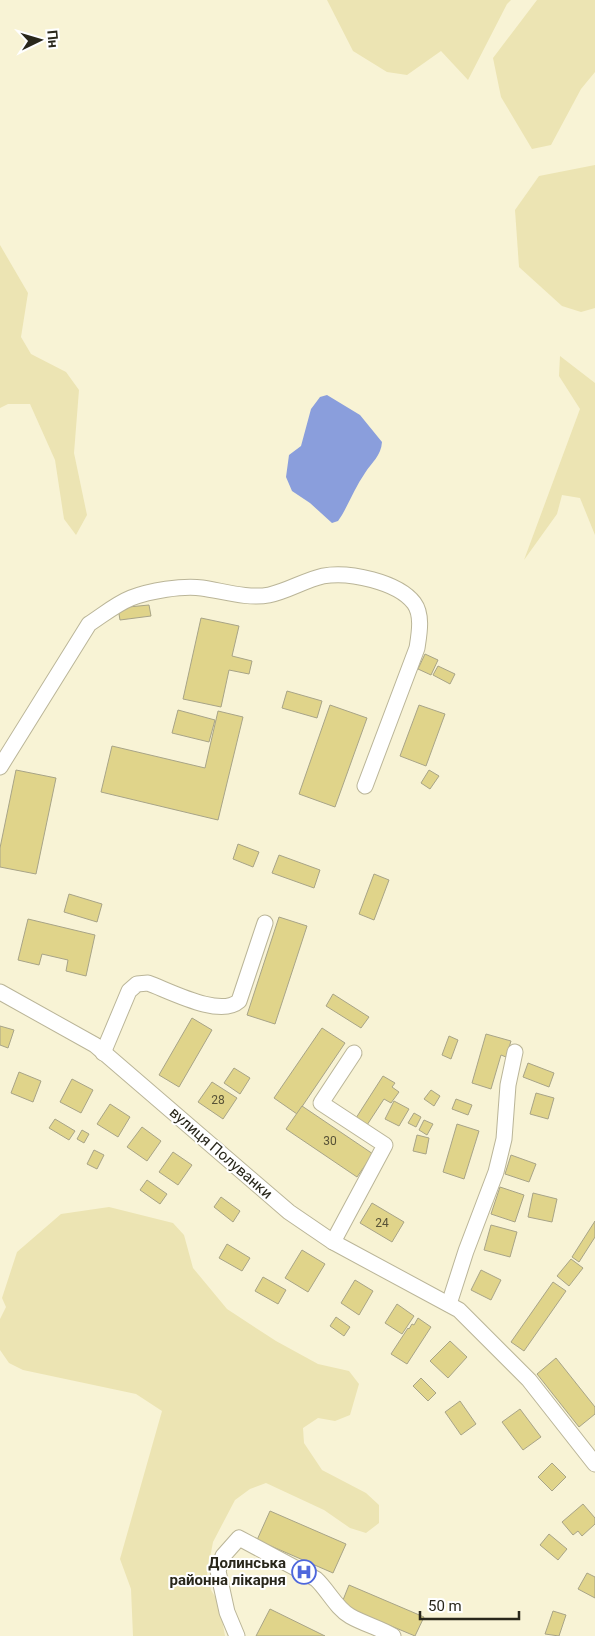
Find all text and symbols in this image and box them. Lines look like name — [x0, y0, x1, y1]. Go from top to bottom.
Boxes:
north arrow — [15, 15, 65, 65]
text: Пн — [44, 29, 62, 49]
house number: 28 — [211, 1093, 225, 1107]
street label: вулиця Полуванки — [166, 1103, 276, 1203]
house number: 30 — [323, 1134, 337, 1148]
house number: 24 — [375, 1216, 389, 1230]
place label: Долинська районна лікарня — [170, 1554, 286, 1589]
hospital icon: Долинська районна лікарня — [291, 1559, 317, 1585]
scale bar — [420, 1588, 519, 1620]
text: 50 m — [428, 1597, 462, 1615]

